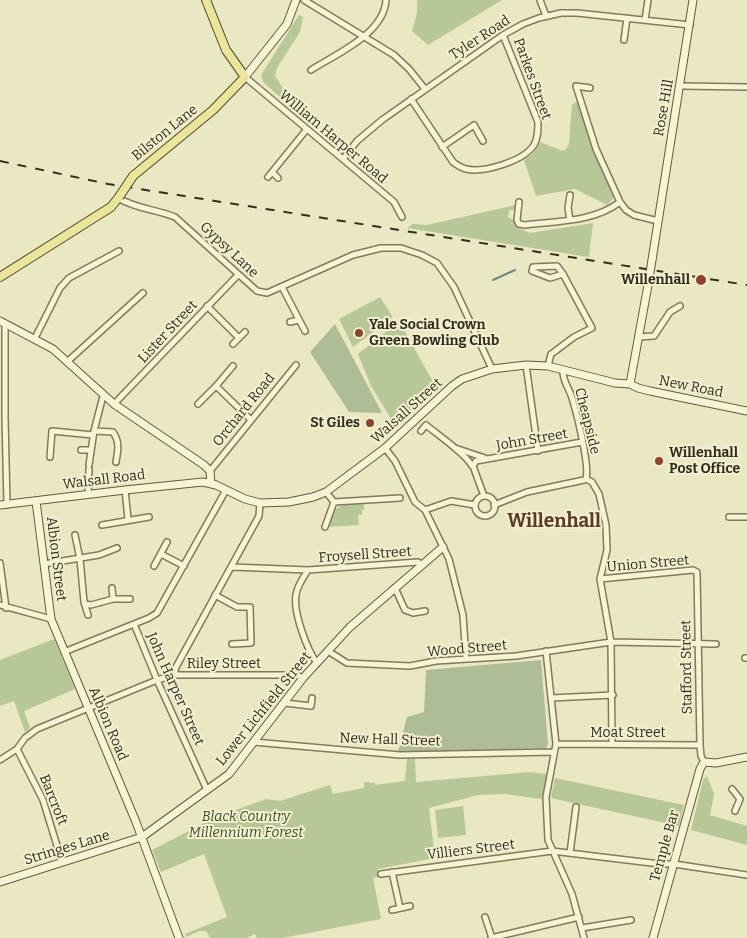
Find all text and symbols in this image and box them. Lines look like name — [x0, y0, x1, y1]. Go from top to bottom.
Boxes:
street label: Tyler Road — [447, 12, 513, 64]
street label: Parkes Street — [509, 36, 555, 122]
street label: Rose Hill — [651, 78, 677, 138]
street label: William Harper Road — [275, 87, 391, 187]
street label: Bilston Lane — [129, 101, 201, 165]
street label: Gypsy Lane — [196, 219, 262, 281]
place label: Willenhall — [621, 272, 690, 288]
marker: Willenhall — [694, 273, 708, 287]
street label: Lister Street — [135, 297, 201, 367]
place label: Yale Social Crown Green Bowling Club — [369, 317, 499, 350]
marker: Yale Social Crown Green Bowling Club — [353, 327, 365, 339]
street label: Orchard Road — [209, 370, 279, 450]
street label: New Road — [657, 373, 725, 401]
street label: Walsall Street — [368, 375, 446, 447]
street label: Cheapside — [571, 386, 603, 456]
place label: St Giles — [310, 415, 360, 431]
marker: St Giles — [364, 417, 376, 429]
street label: John Street — [495, 425, 569, 455]
place label: Willenhall Post Office — [669, 445, 740, 478]
marker: Willenhall Post Office — [653, 455, 665, 467]
street label: Walsall Road — [62, 467, 146, 493]
district label: Willenhall — [507, 511, 601, 533]
street label: Albion Street — [42, 516, 70, 602]
street label: Froysell Street — [318, 543, 412, 567]
street label: Union Street — [606, 552, 690, 576]
street label: Stafford Street — [678, 620, 696, 714]
street label: John Harper Street — [143, 630, 207, 748]
street label: Wood Street — [426, 637, 508, 661]
street label: Lower Lichfield Street — [213, 649, 315, 769]
street label: Riley Street — [187, 656, 261, 672]
street label: Albion Road — [85, 685, 131, 763]
street label: Moat Street — [590, 725, 666, 741]
street label: New Hall Street — [339, 730, 441, 750]
street label: Barcroft — [35, 772, 71, 828]
street label: Temple Bar — [647, 808, 683, 884]
park label: Black Country Millennium Forest — [189, 809, 303, 842]
street label: Stringes Lane — [22, 827, 112, 869]
street label: Villiers Street — [426, 836, 516, 864]

